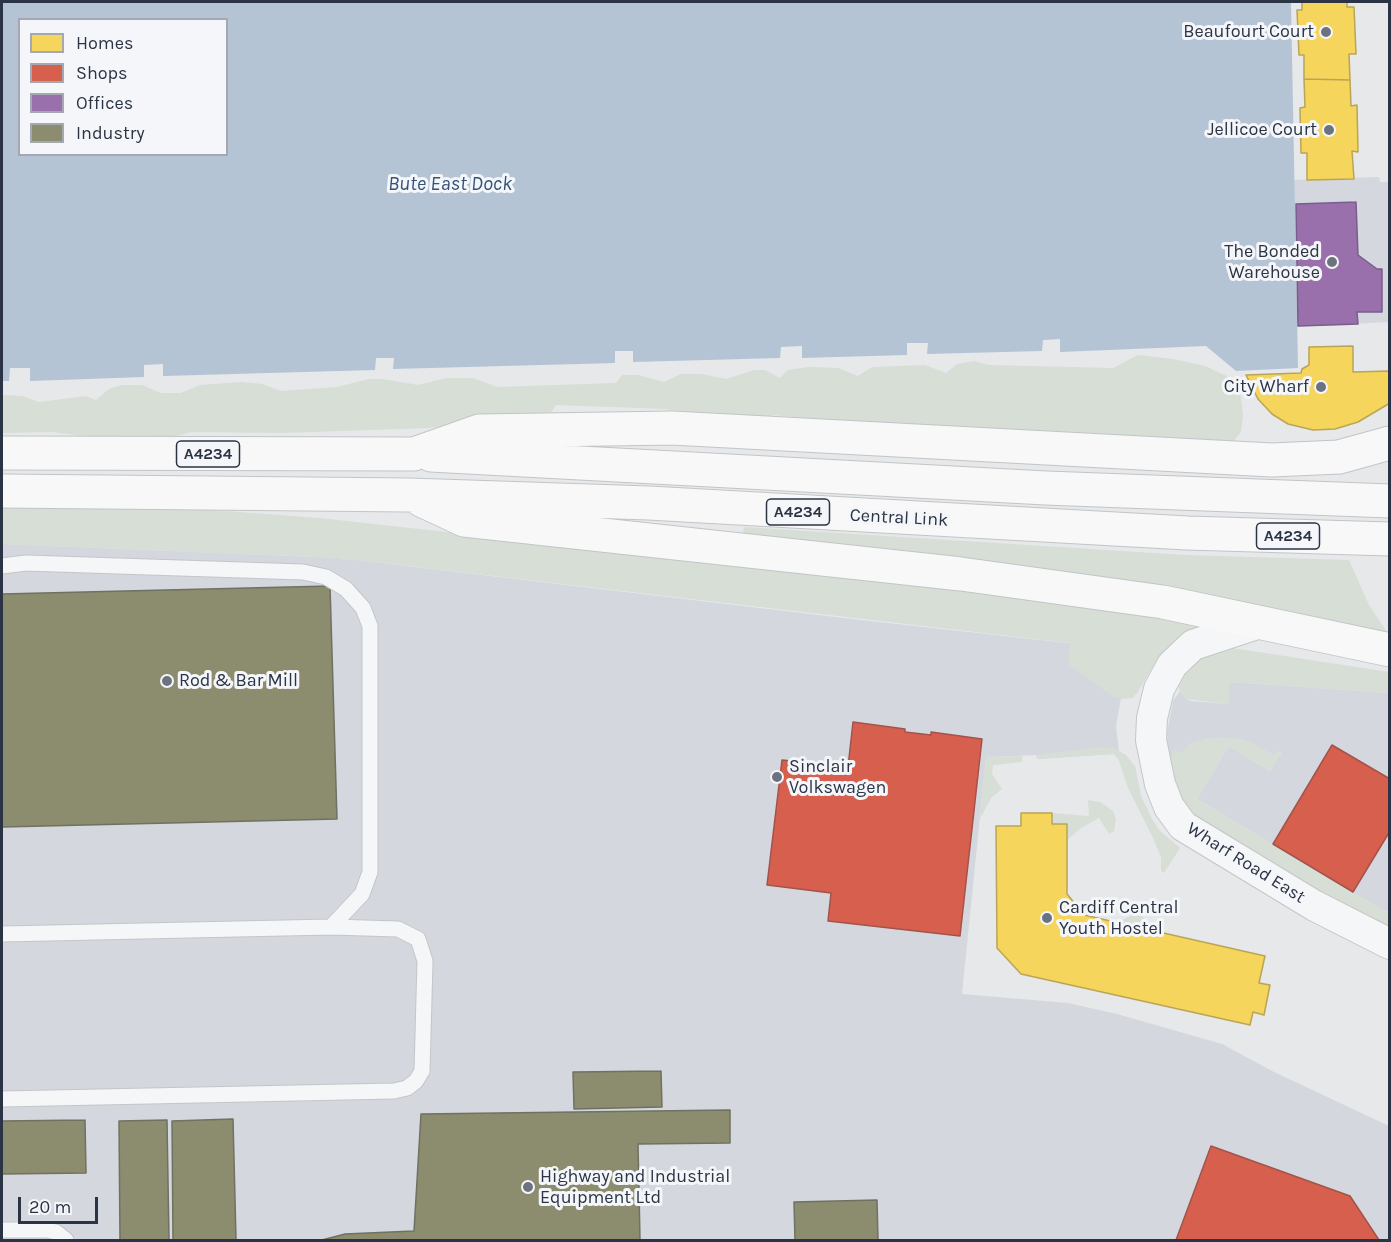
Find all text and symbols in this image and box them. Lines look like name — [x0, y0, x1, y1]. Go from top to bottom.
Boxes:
legend — [18, 18, 228, 156]
place label: Beaufourt Court — [1183, 21, 1314, 43]
marker: Beaufourt Court — [1319, 25, 1333, 39]
text: Homes — [76, 32, 133, 54]
text: Shops — [76, 62, 128, 84]
text: Offices — [76, 92, 133, 114]
place label: Jellicoe Court — [1207, 119, 1317, 141]
text: Industry — [76, 122, 145, 144]
marker: Jellicoe Court — [1322, 123, 1336, 137]
water label: Bute East Dock — [388, 172, 512, 196]
place label: The Bonded Warehouse — [1224, 241, 1320, 284]
marker: The Bonded Warehouse — [1325, 255, 1339, 269]
place label: City Wharf — [1224, 376, 1309, 398]
marker: City Wharf — [1314, 380, 1328, 394]
road number: A4234 — [176, 441, 240, 467]
road number: A4234 — [766, 499, 830, 525]
street label: Central Link — [849, 505, 949, 531]
road number: A4234 — [1256, 523, 1320, 549]
place label: Rod & Bar Mill — [179, 670, 298, 692]
marker: Rod & Bar Mill — [160, 674, 174, 688]
place label: Sinclair Volkswagen — [789, 756, 886, 798]
marker: Sinclair Volkswagen — [770, 770, 784, 784]
street label: Wharf Road East — [1183, 818, 1309, 908]
place label: Cardiff Central Youth Hostel — [1059, 897, 1178, 940]
marker: Cardiff Central Youth Hostel — [1040, 911, 1054, 925]
place label: Highway and Industrial Equipment Ltd — [540, 1166, 730, 1208]
marker: Highway and Industrial Equipment Ltd — [521, 1180, 535, 1194]
scale bar — [21, 1185, 100, 1223]
text: 20 m — [29, 1196, 71, 1218]

